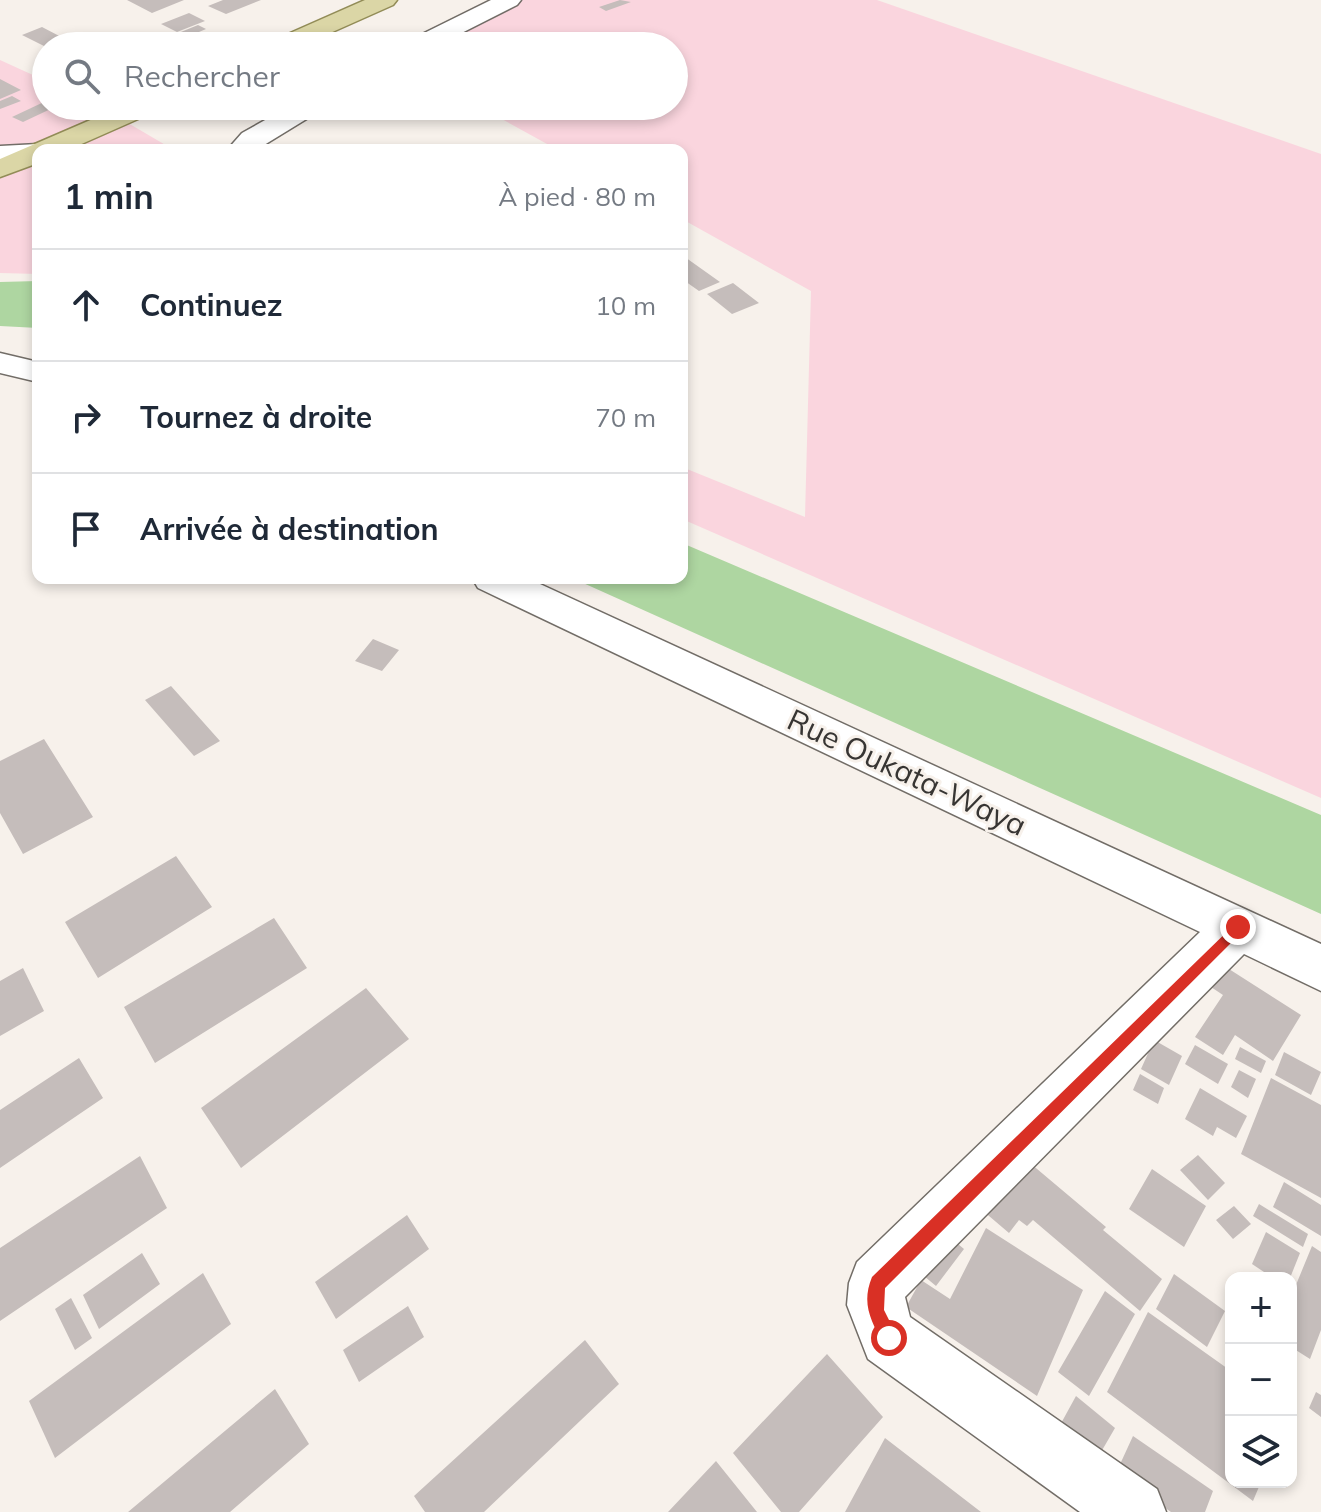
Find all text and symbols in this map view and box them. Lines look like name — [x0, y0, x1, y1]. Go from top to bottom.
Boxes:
search box — [32, 32, 688, 120]
icon: search — [60, 54, 104, 98]
text: Rechercher — [124, 57, 280, 95]
text: 1 min — [64, 175, 154, 218]
text: À pied · 80 m — [498, 180, 656, 213]
icon: ahead — [64, 283, 108, 327]
text: Continuez — [140, 286, 283, 324]
text: 10 m — [595, 289, 656, 322]
icon: right — [64, 395, 108, 439]
text: Tournez à droite — [140, 398, 372, 436]
text: 70 m — [595, 401, 656, 434]
icon: arrive — [64, 507, 108, 551]
text: Arrivée à destination — [140, 510, 439, 548]
street label: Rue Oukata-Waya — [782, 700, 1032, 844]
route end — [1220, 909, 1256, 945]
map controls — [1225, 1272, 1297, 1488]
button: + — [1225, 1272, 1297, 1344]
route start — [871, 1320, 907, 1356]
button: − — [1225, 1344, 1297, 1416]
button: layers — [1225, 1416, 1297, 1488]

